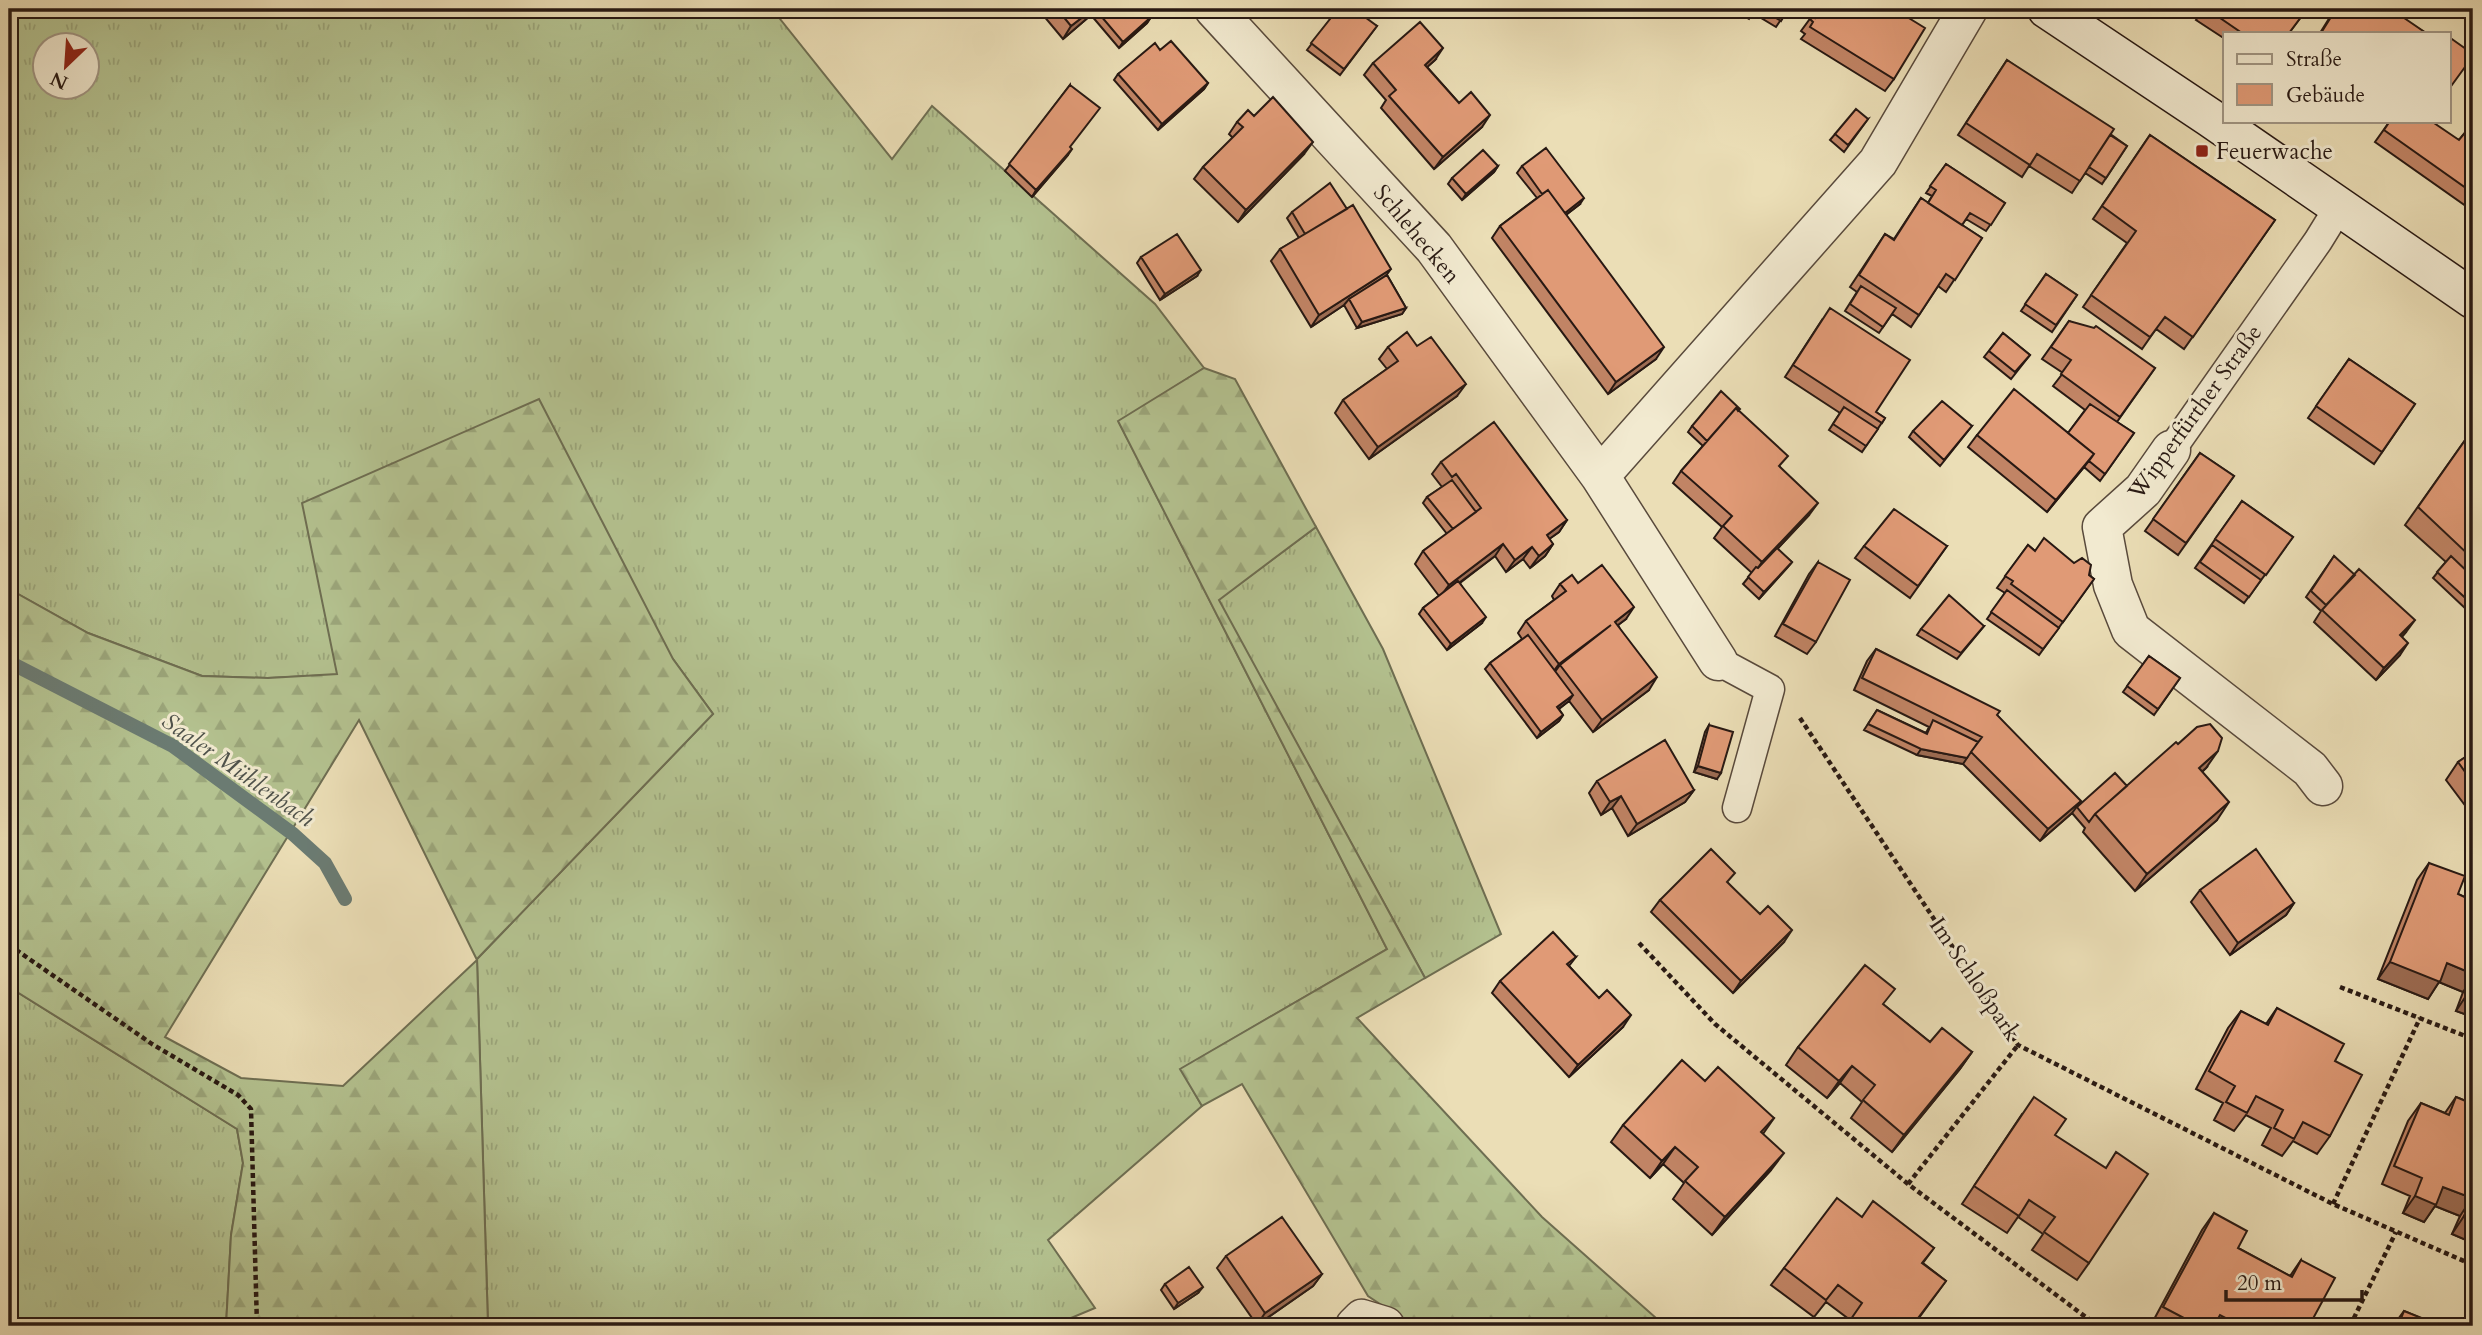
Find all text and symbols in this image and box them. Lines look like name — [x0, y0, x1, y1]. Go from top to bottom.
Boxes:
north arrow — [32, 32, 102, 102]
legend — [2223, 32, 2450, 122]
text: Straße — [2286, 45, 2342, 74]
text: N — [46, 65, 72, 96]
text: Gebäude — [2286, 81, 2365, 110]
place label: Feuerwache — [2216, 136, 2333, 167]
marker: Feuerwache — [2194, 143, 2210, 159]
street label: Schlehecken — [1366, 178, 1468, 290]
street label: Wipperfürther Straße — [2120, 318, 2269, 507]
water label: Saaler Mühlenbach — [155, 705, 321, 835]
street label: Im Schloßpark — [1922, 911, 2028, 1048]
scale bar — [2226, 1258, 2363, 1302]
text: 20 m — [2237, 1269, 2282, 1298]

